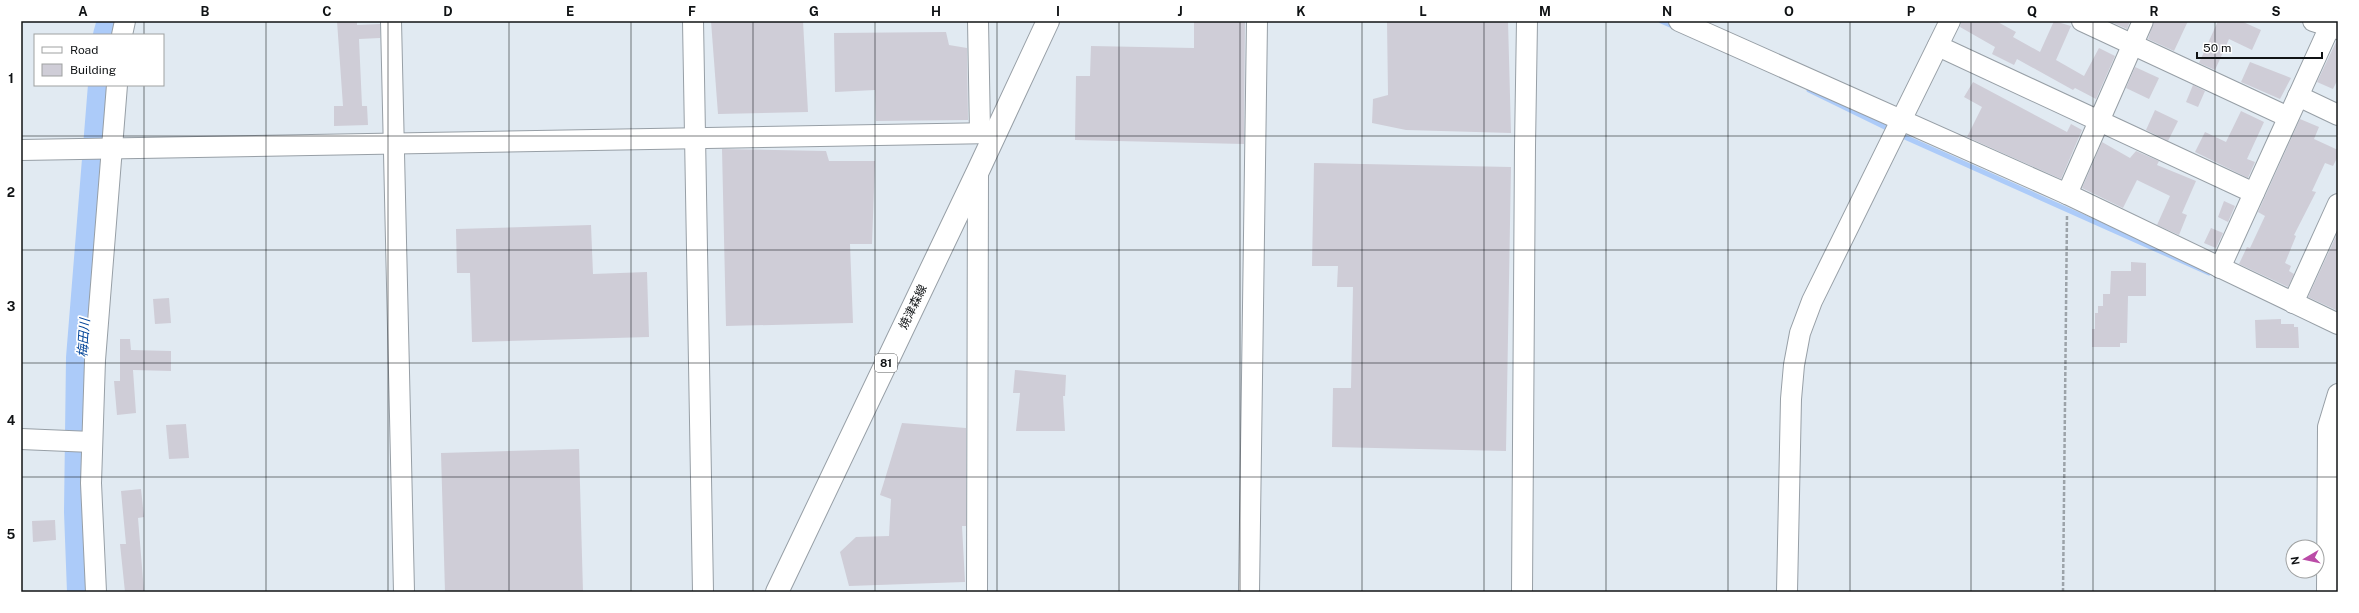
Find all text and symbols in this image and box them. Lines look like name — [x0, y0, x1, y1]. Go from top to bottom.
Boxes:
text: A — [78, 4, 88, 19]
text: B — [201, 4, 210, 19]
text: C — [322, 4, 332, 19]
text: D — [443, 4, 453, 19]
text: E — [566, 4, 574, 19]
text: F — [688, 4, 696, 19]
text: G — [809, 4, 819, 19]
text: H — [931, 4, 941, 19]
text: I — [1056, 4, 1060, 19]
text: J — [1177, 4, 1183, 19]
text: K — [1296, 4, 1306, 19]
text: L — [1419, 4, 1427, 19]
text: M — [1539, 4, 1551, 19]
text: N — [1662, 4, 1672, 19]
text: O — [1784, 4, 1794, 19]
text: P — [1907, 4, 1916, 19]
text: Q — [2027, 4, 2037, 19]
text: R — [2149, 4, 2159, 19]
text: S — [2272, 4, 2281, 19]
legend — [34, 34, 164, 86]
scale bar — [2197, 34, 2322, 60]
text: 50 m — [2203, 41, 2231, 55]
text: Road — [70, 43, 98, 57]
text: Building — [70, 63, 116, 77]
text: 1 — [8, 71, 14, 86]
text: 2 — [7, 185, 15, 200]
street label: 焼津森線 — [896, 282, 930, 332]
text: 3 — [7, 299, 16, 314]
water label: 梅田川 — [75, 316, 92, 358]
road number: 81 — [875, 354, 897, 372]
text: 4 — [7, 413, 16, 428]
text: 5 — [7, 527, 16, 542]
north arrow — [2285, 539, 2325, 579]
text: N — [2289, 555, 2302, 566]

